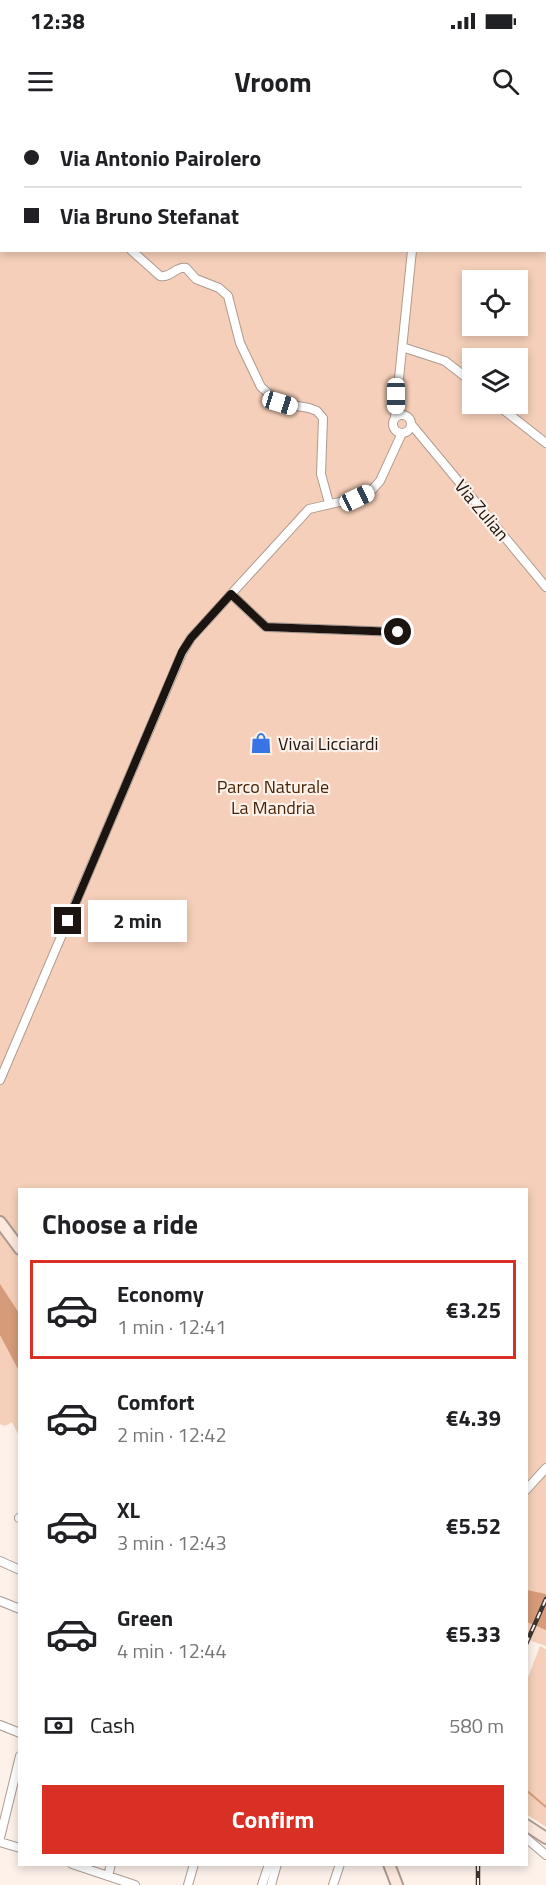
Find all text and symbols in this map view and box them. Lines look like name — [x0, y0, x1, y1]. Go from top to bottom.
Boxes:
text: 12:38 — [30, 4, 85, 38]
text: Vroom — [234, 61, 312, 102]
icon: menu — [24, 65, 57, 98]
icon: search — [489, 65, 522, 98]
text: Via Antonio Pairolero — [60, 141, 261, 175]
text: Via Bruno Stefanat — [60, 199, 239, 233]
map controls — [462, 270, 528, 414]
button: locate — [462, 270, 528, 336]
button: layers — [462, 348, 528, 414]
car — [387, 378, 405, 414]
car — [260, 389, 300, 417]
street label: Via Zulian — [448, 473, 516, 547]
car — [337, 482, 377, 514]
route start — [384, 618, 411, 645]
place label: Vivai Licciardi — [278, 730, 378, 757]
shop icon: Vivai Licciardi — [249, 731, 273, 755]
park label: Parco Naturale La Mandria — [217, 773, 329, 821]
callout: 2 min — [89, 900, 188, 942]
text: 2 min — [113, 905, 162, 936]
route end — [54, 907, 81, 934]
text: Choose a ride — [42, 1203, 198, 1244]
text: Economy — [117, 1277, 204, 1311]
icon: car — [45, 1283, 99, 1337]
text: €3.25 — [446, 1293, 501, 1327]
text: 1 min · 12:41 — [117, 1311, 227, 1342]
text: Comfort — [117, 1385, 195, 1419]
icon: car — [45, 1391, 99, 1445]
text: €4.39 — [446, 1401, 501, 1435]
text: 2 min · 12:42 — [117, 1419, 227, 1450]
text: XL — [117, 1493, 140, 1527]
icon: car — [45, 1499, 99, 1553]
text: €5.52 — [446, 1509, 501, 1543]
text: 3 min · 12:43 — [117, 1527, 227, 1558]
text: Green — [117, 1601, 173, 1635]
icon: car — [45, 1607, 99, 1661]
text: €5.33 — [446, 1617, 501, 1651]
text: 4 min · 12:44 — [117, 1635, 227, 1666]
text: Cash — [90, 1708, 135, 1742]
icon: cash — [42, 1709, 75, 1742]
text: 580 m — [449, 1710, 504, 1741]
button: Confirm — [42, 1785, 504, 1854]

